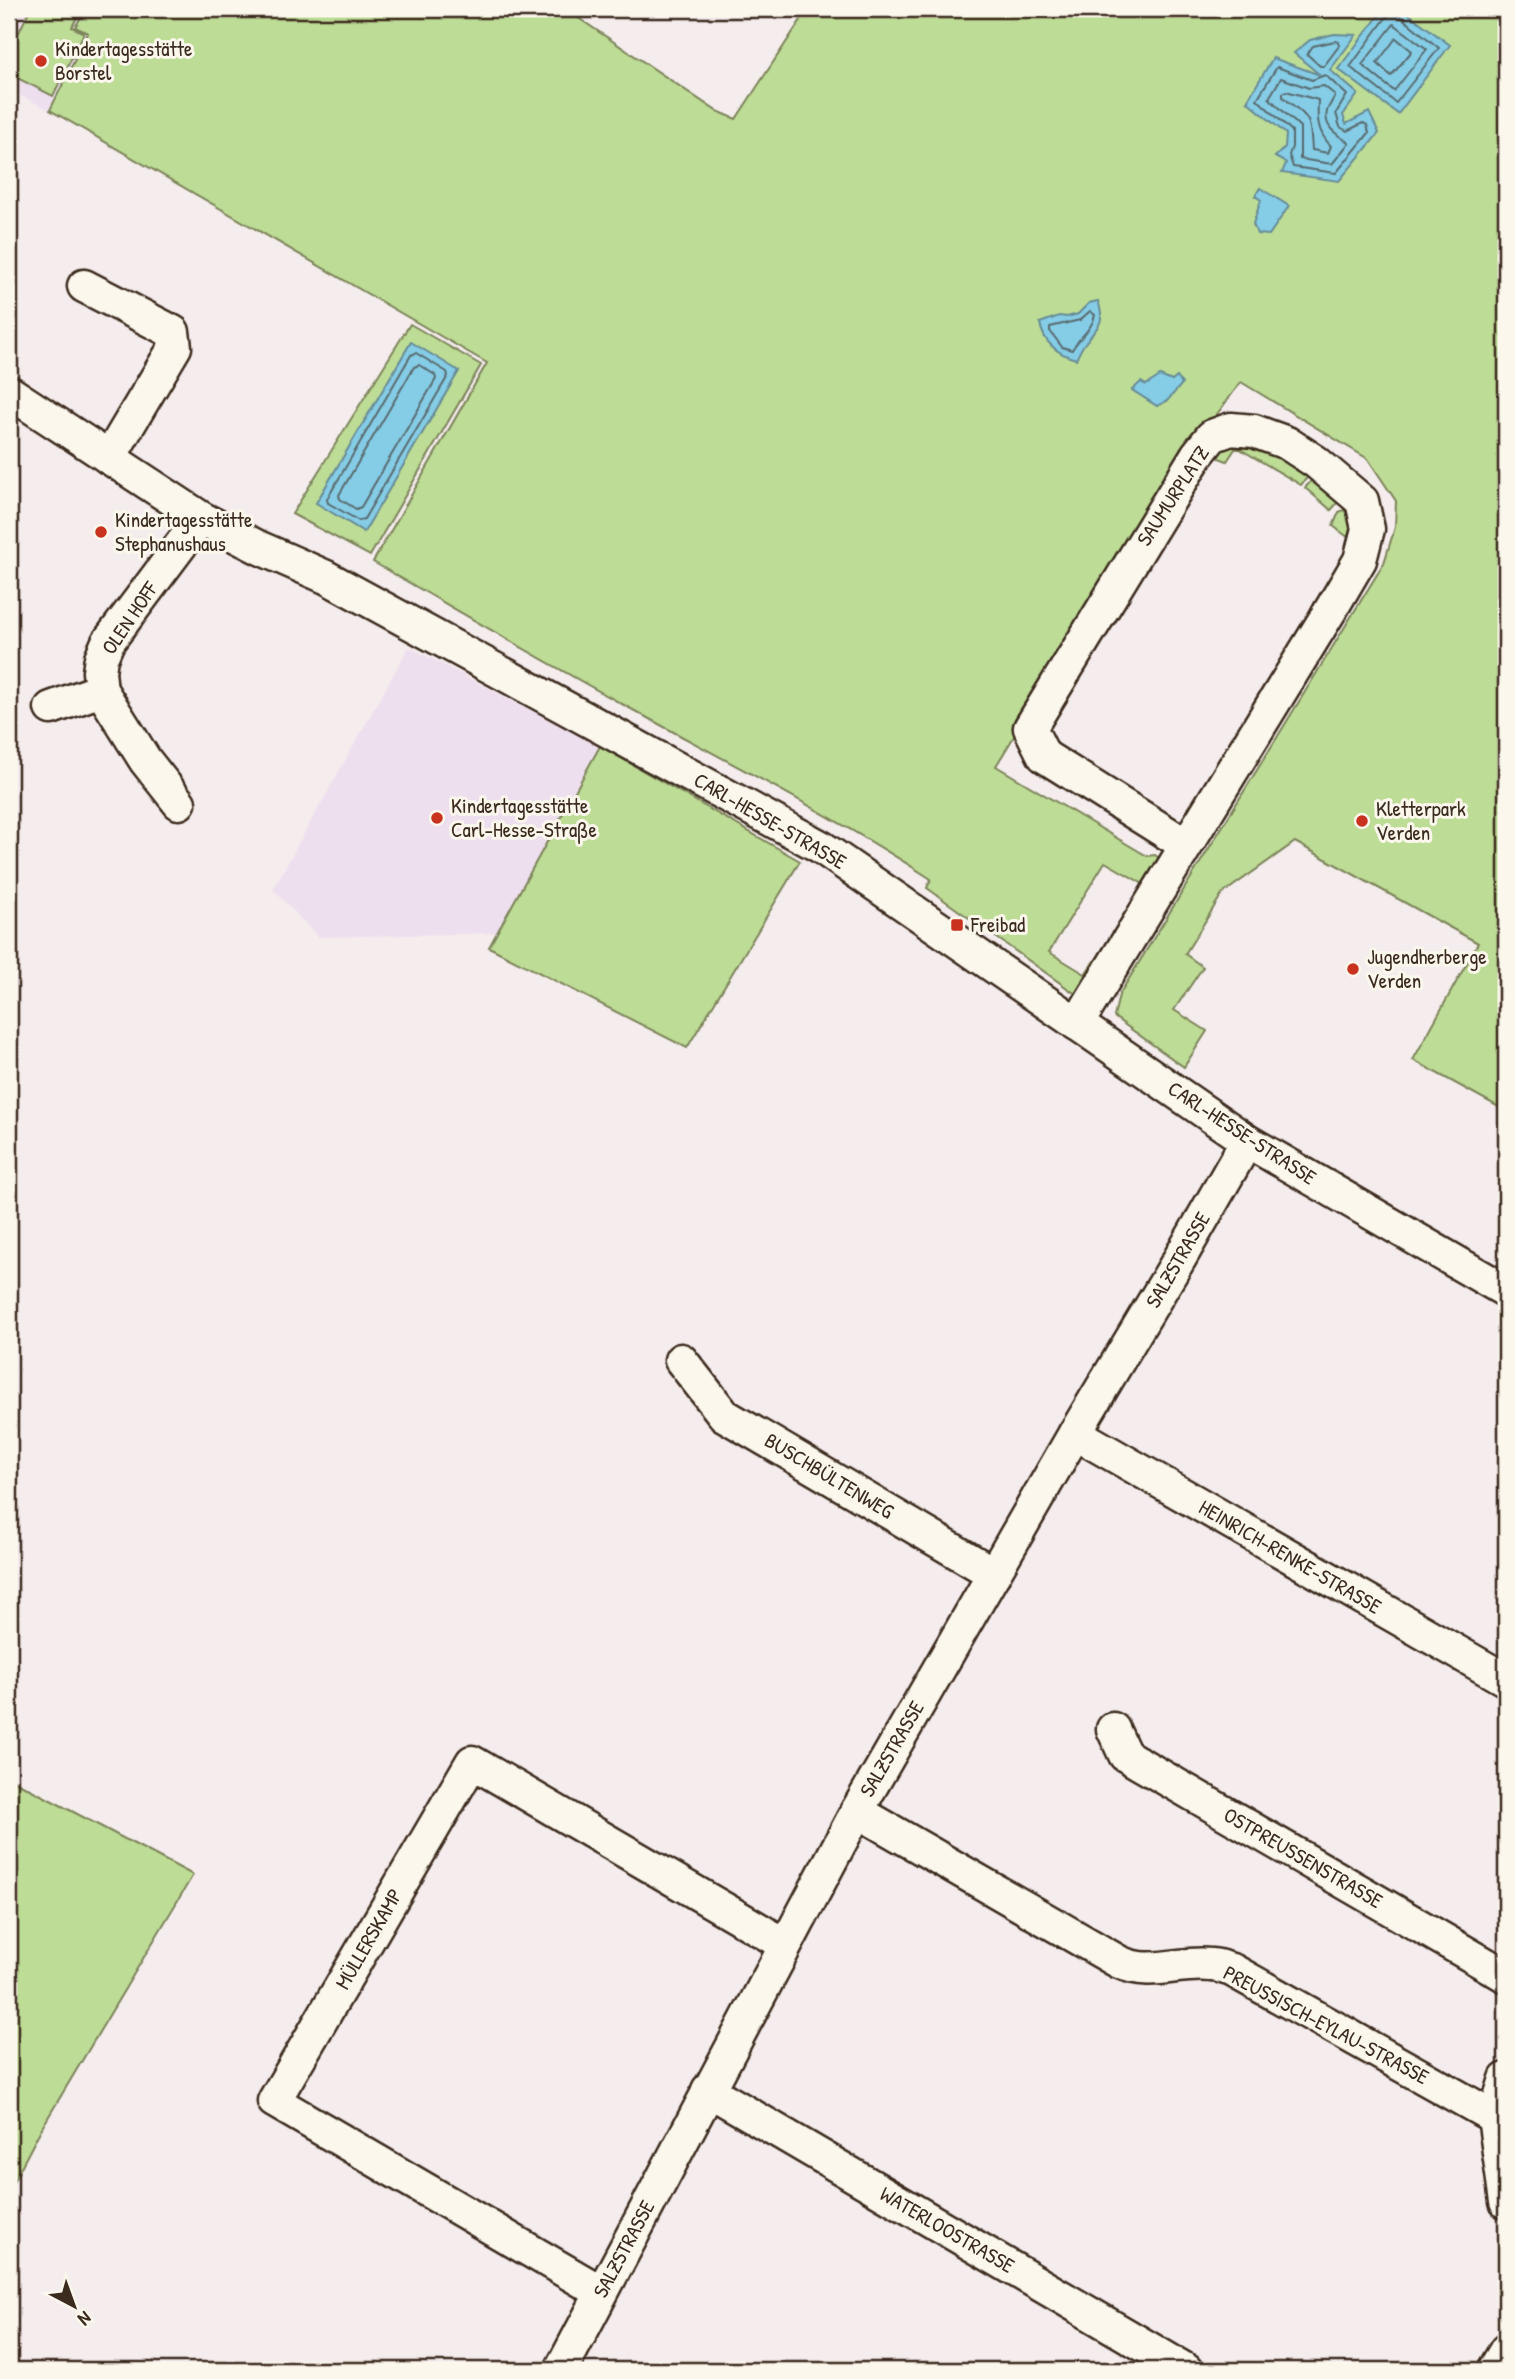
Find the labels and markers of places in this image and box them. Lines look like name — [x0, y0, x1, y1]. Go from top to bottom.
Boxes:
place label: Kindertagesstätte Borstel — [55, 34, 192, 87]
marker: Kindertagesstätte Borstel — [33, 53, 49, 69]
place label: Kindertagesstätte Stephanushaus — [115, 505, 252, 558]
marker: Kindertagesstätte Stephanushaus — [93, 524, 109, 540]
place label: Kindertagesstätte Carl-Hesse-Straße — [451, 791, 597, 844]
place label: Kletterpark Verden — [1376, 794, 1466, 847]
marker: Kindertagesstätte Carl-Hesse-Straße — [429, 810, 445, 826]
marker: Kletterpark Verden — [1354, 813, 1370, 829]
place label: Freibad — [970, 910, 1025, 939]
marker: Freibad — [949, 917, 965, 933]
place label: Jugendherberge Verden — [1367, 942, 1487, 995]
marker: Jugendherberge Verden — [1345, 961, 1361, 977]

